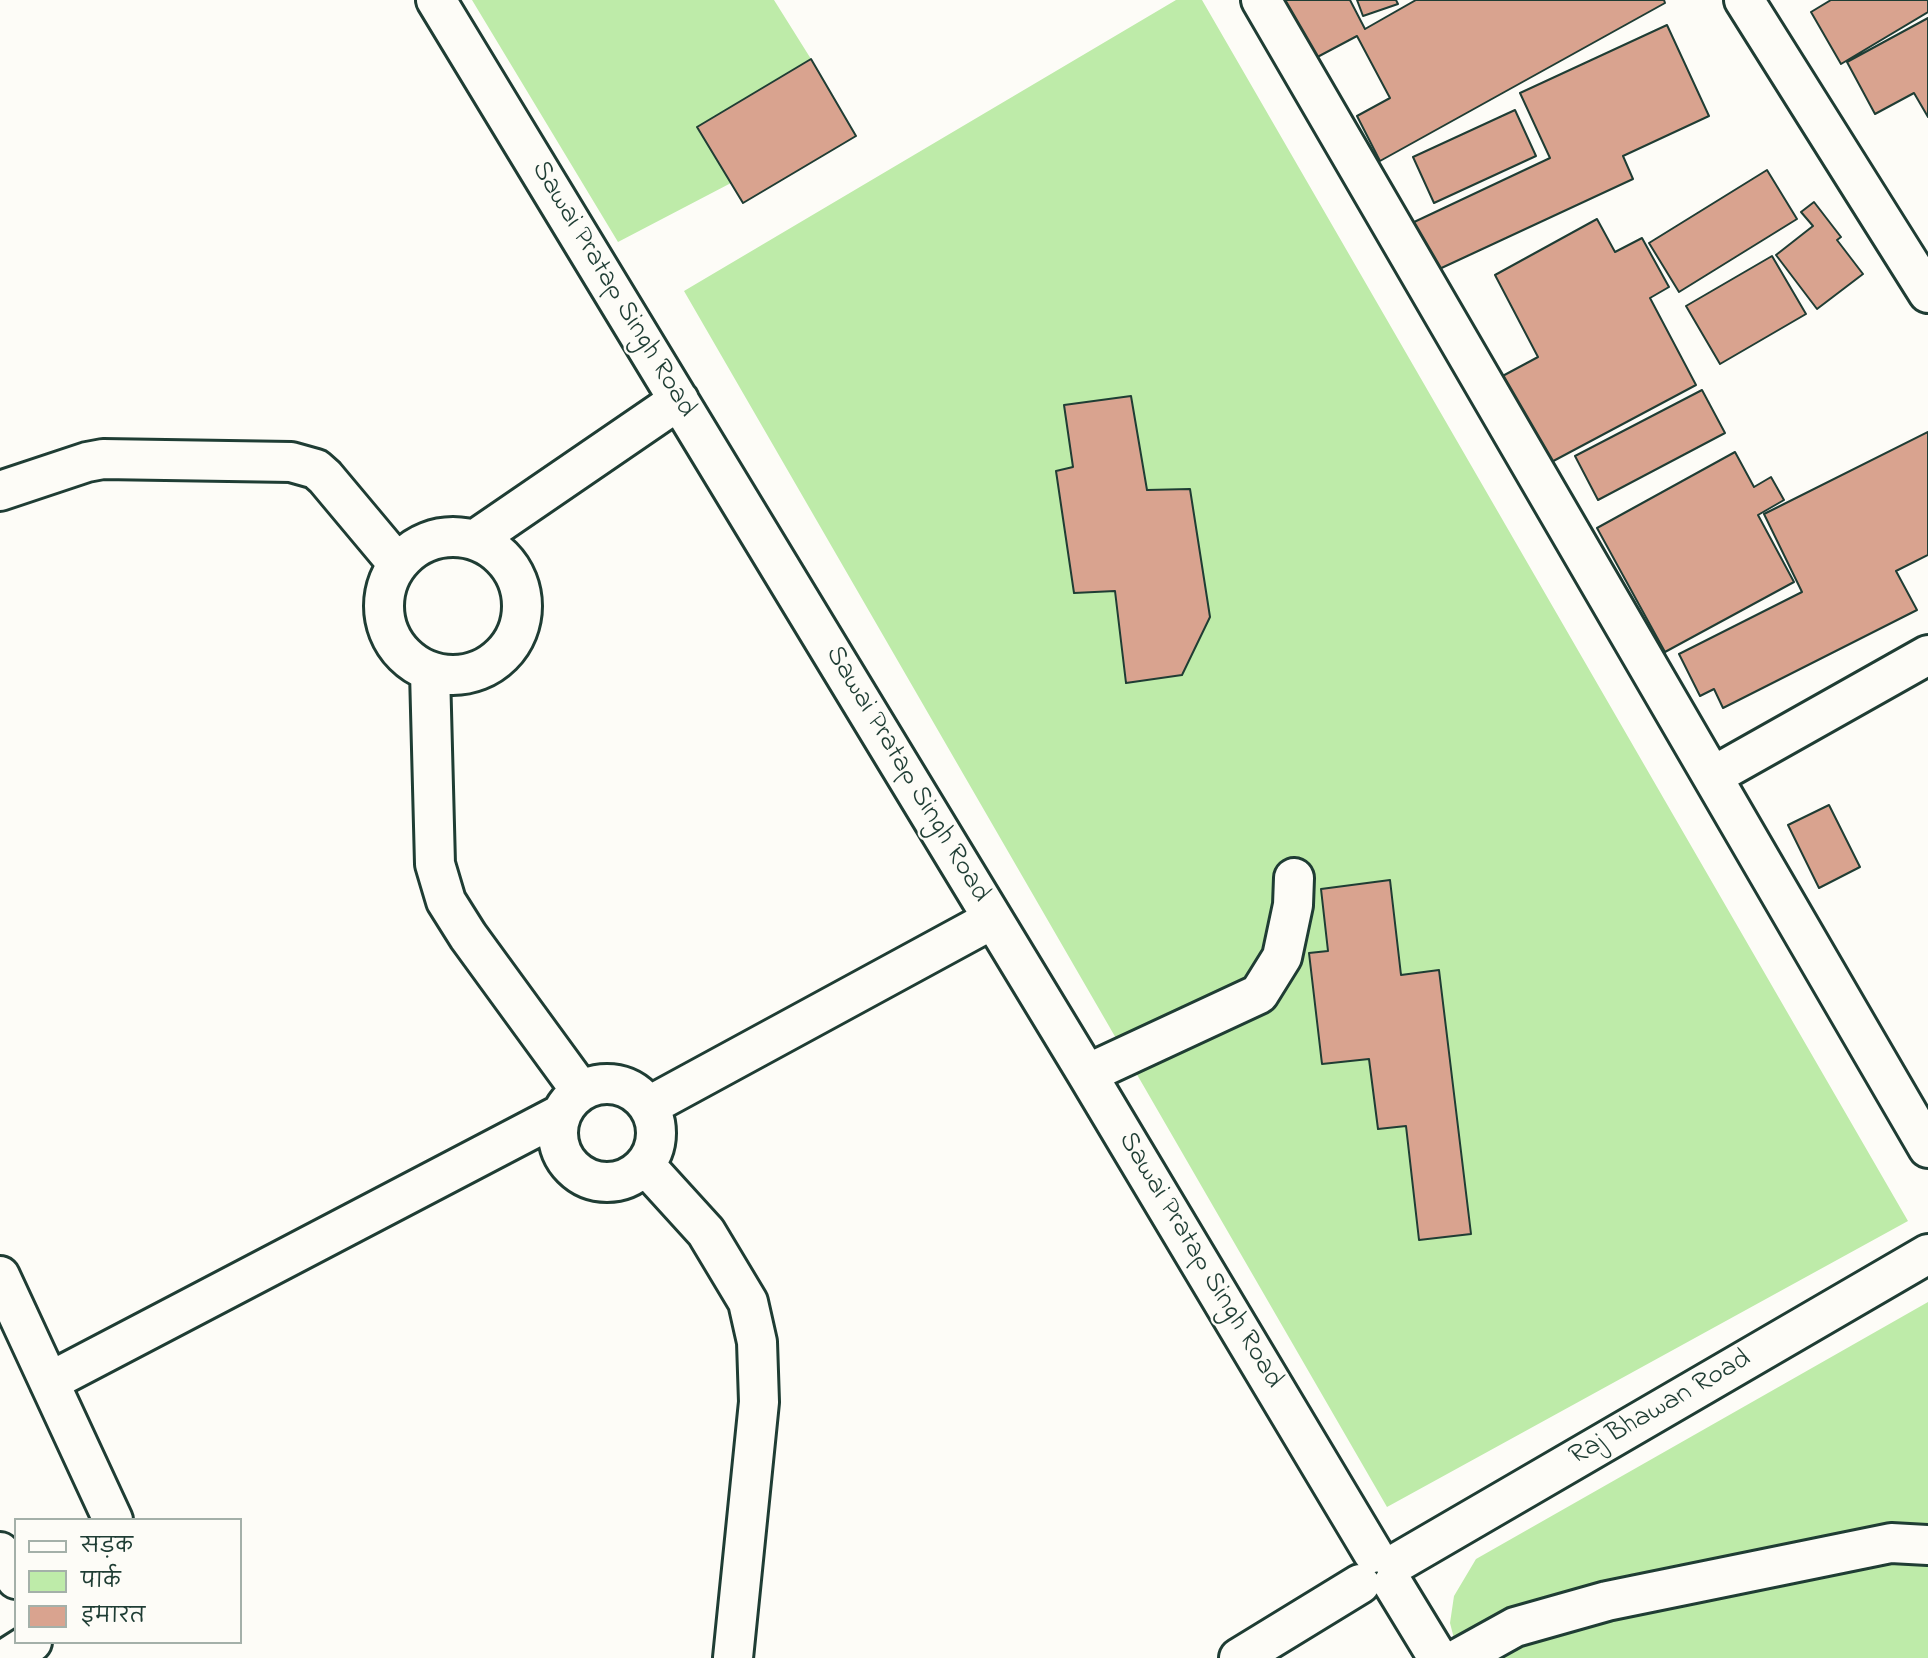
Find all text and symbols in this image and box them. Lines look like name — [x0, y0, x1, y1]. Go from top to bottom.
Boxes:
street label: Sawai Pratap Singh Road — [522, 156, 702, 424]
street label: Sawai Pratap Singh Road — [816, 641, 996, 909]
street label: Sawai Pratap Singh Road — [1109, 1127, 1289, 1395]
street label: Raj Bhawan Road — [1564, 1343, 1758, 1475]
legend — [14, 1518, 242, 1644]
text: सड़क — [81, 1532, 133, 1562]
text: पार्क — [81, 1567, 121, 1597]
text: इमारत — [81, 1602, 145, 1632]

